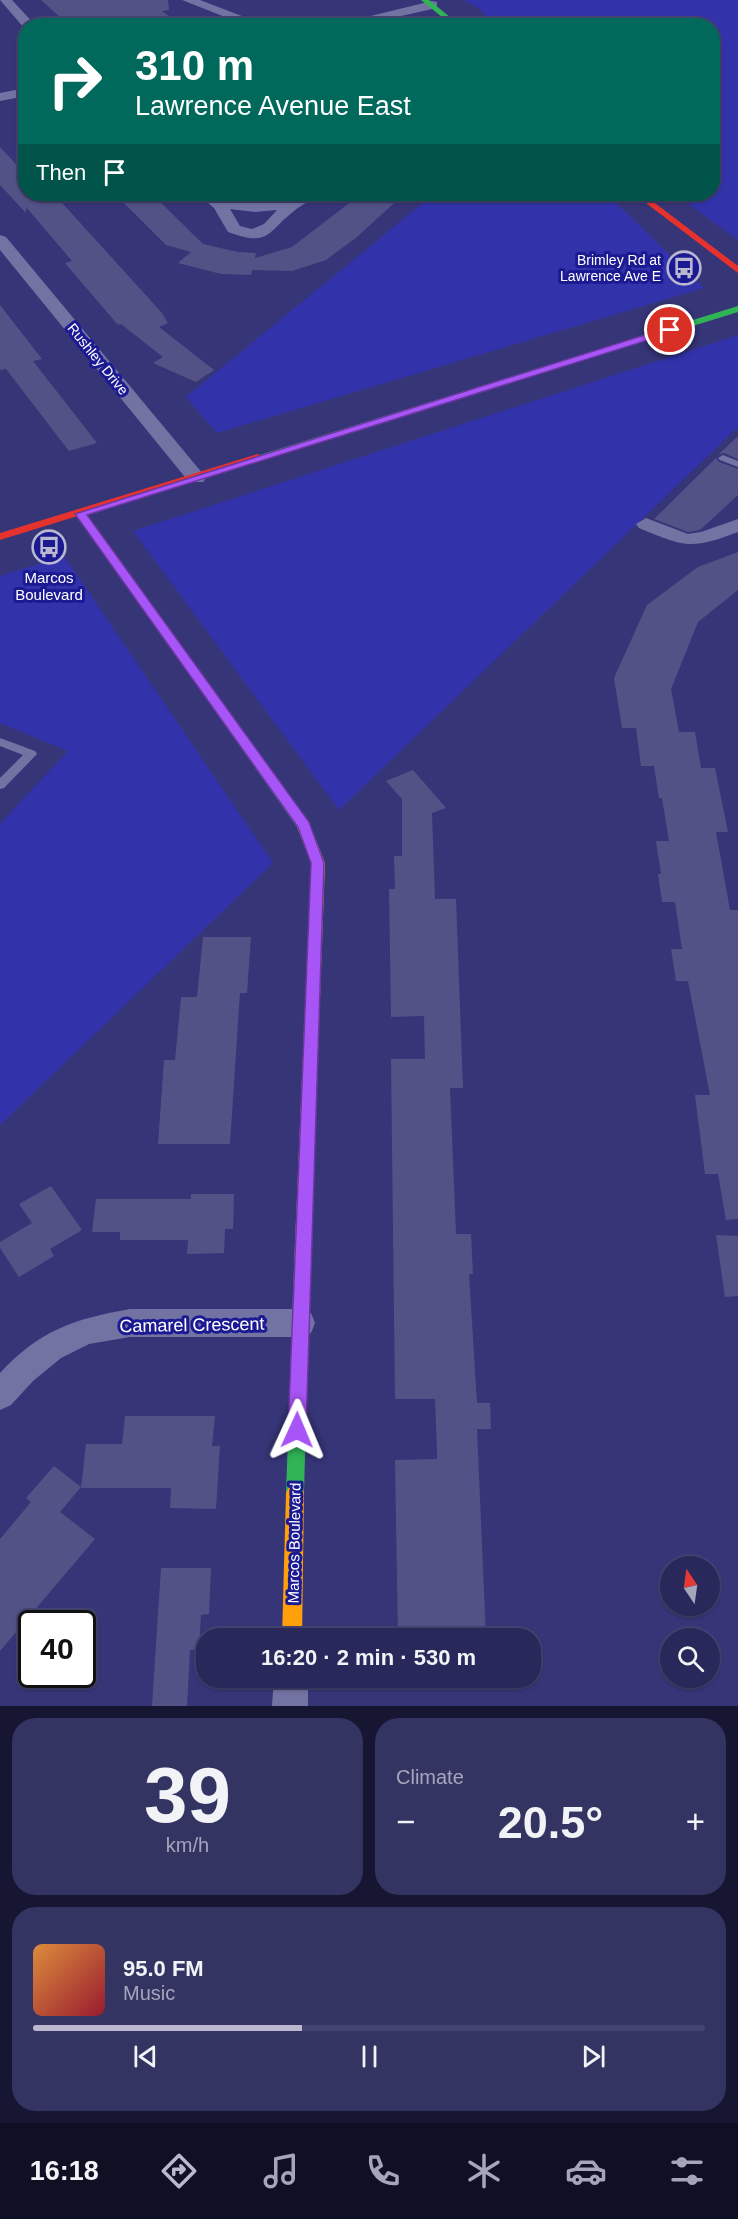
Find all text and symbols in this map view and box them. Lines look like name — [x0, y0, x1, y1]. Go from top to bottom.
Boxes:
icon: right — [36, 42, 114, 120]
text: 310 m — [135, 42, 254, 89]
text: Lawrence Avenue East — [135, 91, 411, 121]
icon: arrive — [98, 156, 131, 189]
text: Then — [36, 160, 86, 185]
bus stop icon: Brimley Rd at Lawrence Ave E — [666, 250, 702, 286]
place label: Brimley Rd at Lawrence Ave E — [560, 252, 661, 284]
pin — [644, 304, 695, 355]
icon: arrive — [653, 313, 686, 346]
street label: Rushley Drive — [64, 320, 132, 398]
bus stop icon: Marcos Boulevard — [31, 529, 67, 565]
place label: Marcos Boulevard — [15, 569, 83, 603]
street label: Camarel Crescent — [119, 1314, 265, 1336]
position arrow — [265, 1398, 329, 1462]
street label: Marcos Boulevard — [284, 1482, 304, 1604]
north arrow — [660, 1556, 720, 1616]
map controls — [660, 1556, 720, 1688]
speed limit sign: 40 — [18, 1610, 96, 1688]
button: search — [660, 1628, 720, 1688]
text: 16:20 · 2 min · 530 m — [261, 1645, 476, 1670]
text: 39 — [144, 1751, 231, 1839]
text: Climate — [396, 1766, 464, 1788]
text: 20.5° — [498, 1797, 603, 1848]
text: − — [396, 1803, 415, 1840]
text: + — [686, 1803, 705, 1840]
text: km/h — [166, 1834, 209, 1856]
text: 95.0 FM — [123, 1956, 204, 1981]
text: Music — [123, 1982, 175, 2004]
icon: previous — [129, 2040, 162, 2073]
icon: pause — [353, 2040, 386, 2073]
icon: next — [577, 2040, 610, 2073]
icon: directions — [158, 2150, 200, 2192]
icon: music — [260, 2150, 302, 2192]
icon: phone — [362, 2150, 404, 2192]
icon: climate — [463, 2150, 505, 2192]
icon: car — [565, 2150, 607, 2192]
icon: filters — [666, 2150, 708, 2192]
text: 16:18 — [30, 2156, 99, 2186]

